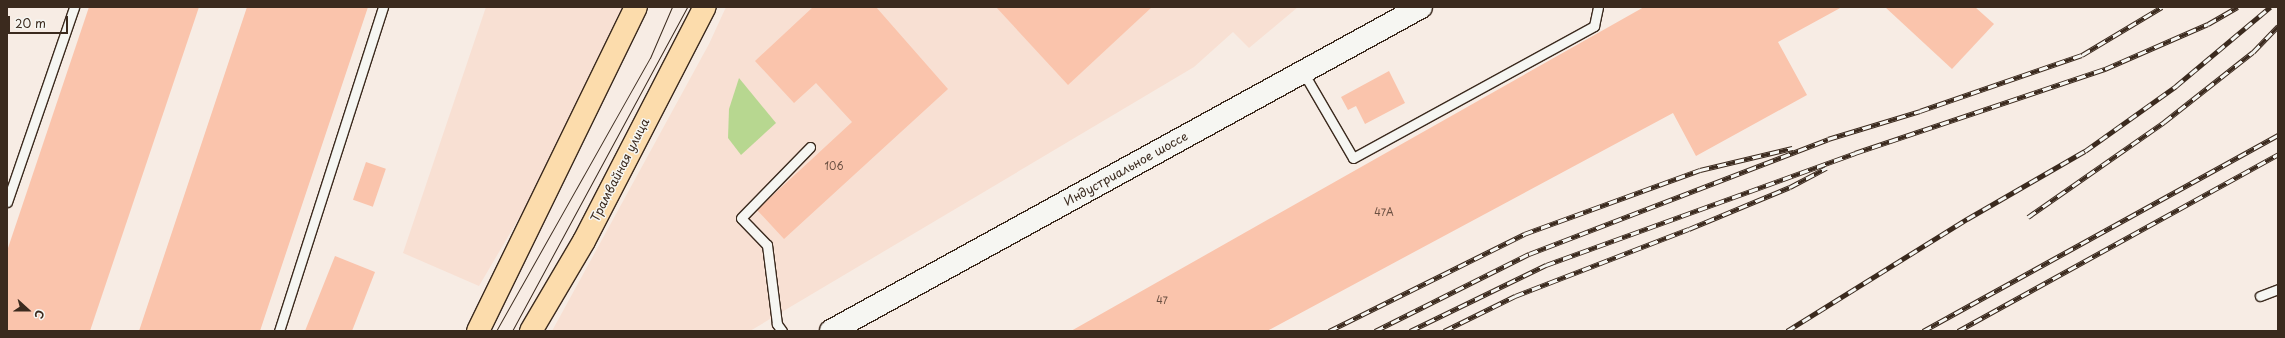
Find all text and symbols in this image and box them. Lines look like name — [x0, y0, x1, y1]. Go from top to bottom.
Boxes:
scale bar — [10, 8, 70, 34]
text: 20 m — [15, 14, 46, 32]
street label: Трамвайная улица — [587, 116, 653, 224]
street label: Индустриальное шоссе — [1062, 129, 1190, 209]
house number: 106 — [825, 160, 843, 172]
house number: 47А — [1374, 206, 1394, 218]
north arrow — [8, 290, 48, 330]
house number: 47 — [1156, 294, 1168, 306]
text: С — [30, 308, 49, 321]

